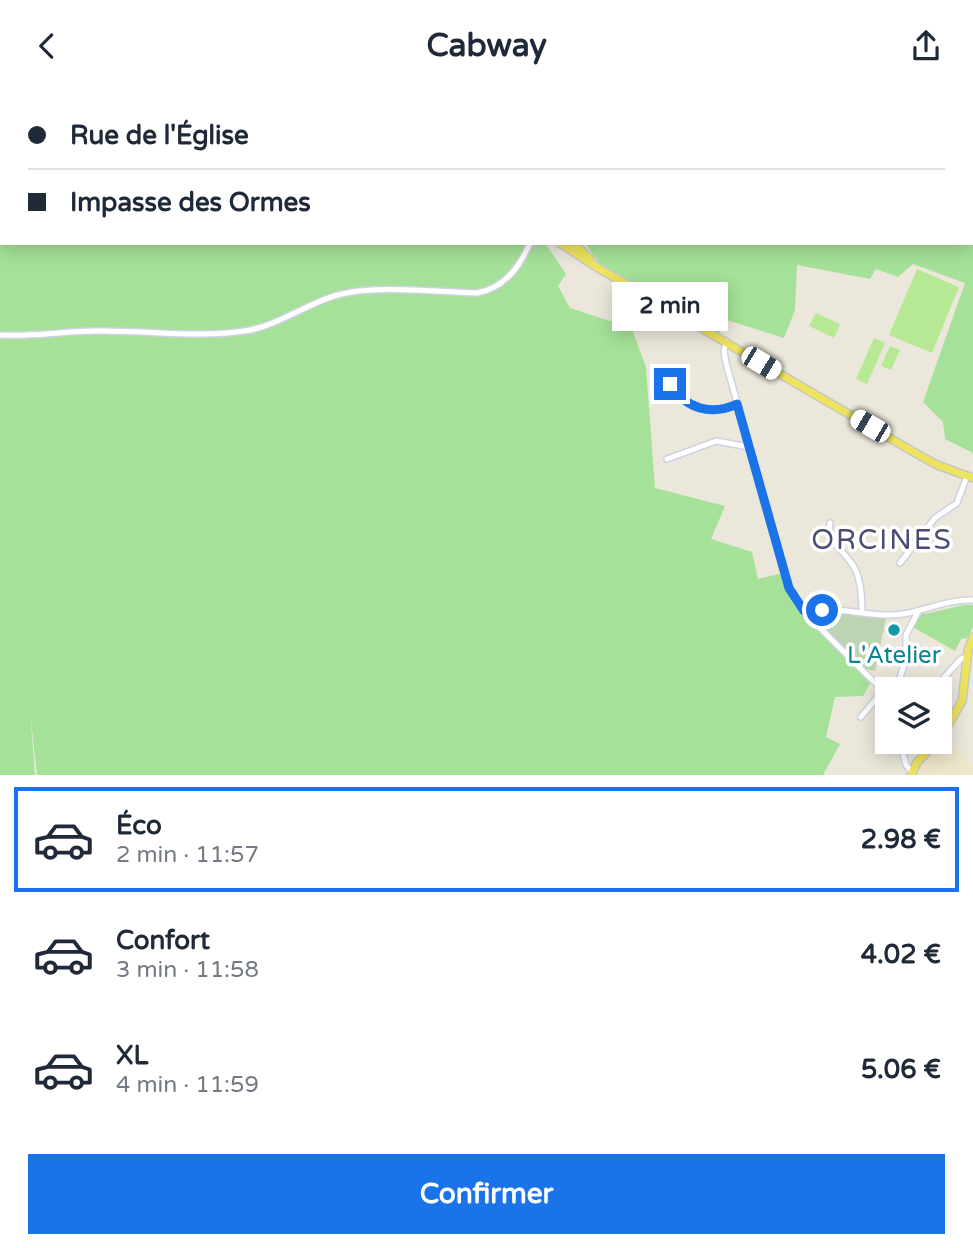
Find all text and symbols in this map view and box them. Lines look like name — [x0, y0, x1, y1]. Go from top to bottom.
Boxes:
icon: back — [28, 27, 66, 65]
text: Cabway — [426, 27, 547, 65]
icon: share — [907, 27, 945, 65]
text: Rue de l'Église — [70, 120, 249, 151]
text: Impasse des Ormes — [70, 187, 311, 218]
callout: 2 min — [612, 282, 728, 331]
text: 2 min — [639, 292, 701, 320]
car — [738, 343, 785, 383]
route end — [654, 368, 686, 400]
car — [847, 406, 894, 446]
district label: ORCINES — [811, 523, 953, 557]
route start — [806, 594, 838, 626]
marker: L'Atelier — [886, 622, 902, 638]
place label: L'Atelier — [847, 641, 942, 670]
map controls — [875, 677, 952, 754]
button: layers — [875, 677, 952, 754]
icon: car — [32, 808, 95, 871]
text: Éco — [116, 810, 162, 841]
text: 2.98 € — [861, 824, 941, 855]
text: 2 min · 11:57 — [116, 841, 259, 869]
icon: car — [32, 923, 95, 986]
text: Confort — [116, 925, 210, 956]
text: 4.02 € — [861, 939, 941, 970]
text: 3 min · 11:58 — [116, 956, 259, 984]
icon: car — [32, 1038, 95, 1101]
text: XL — [116, 1040, 148, 1071]
text: 5.06 € — [861, 1054, 941, 1085]
text: 4 min · 11:59 — [116, 1071, 259, 1099]
button: Confirmer — [28, 1154, 945, 1234]

